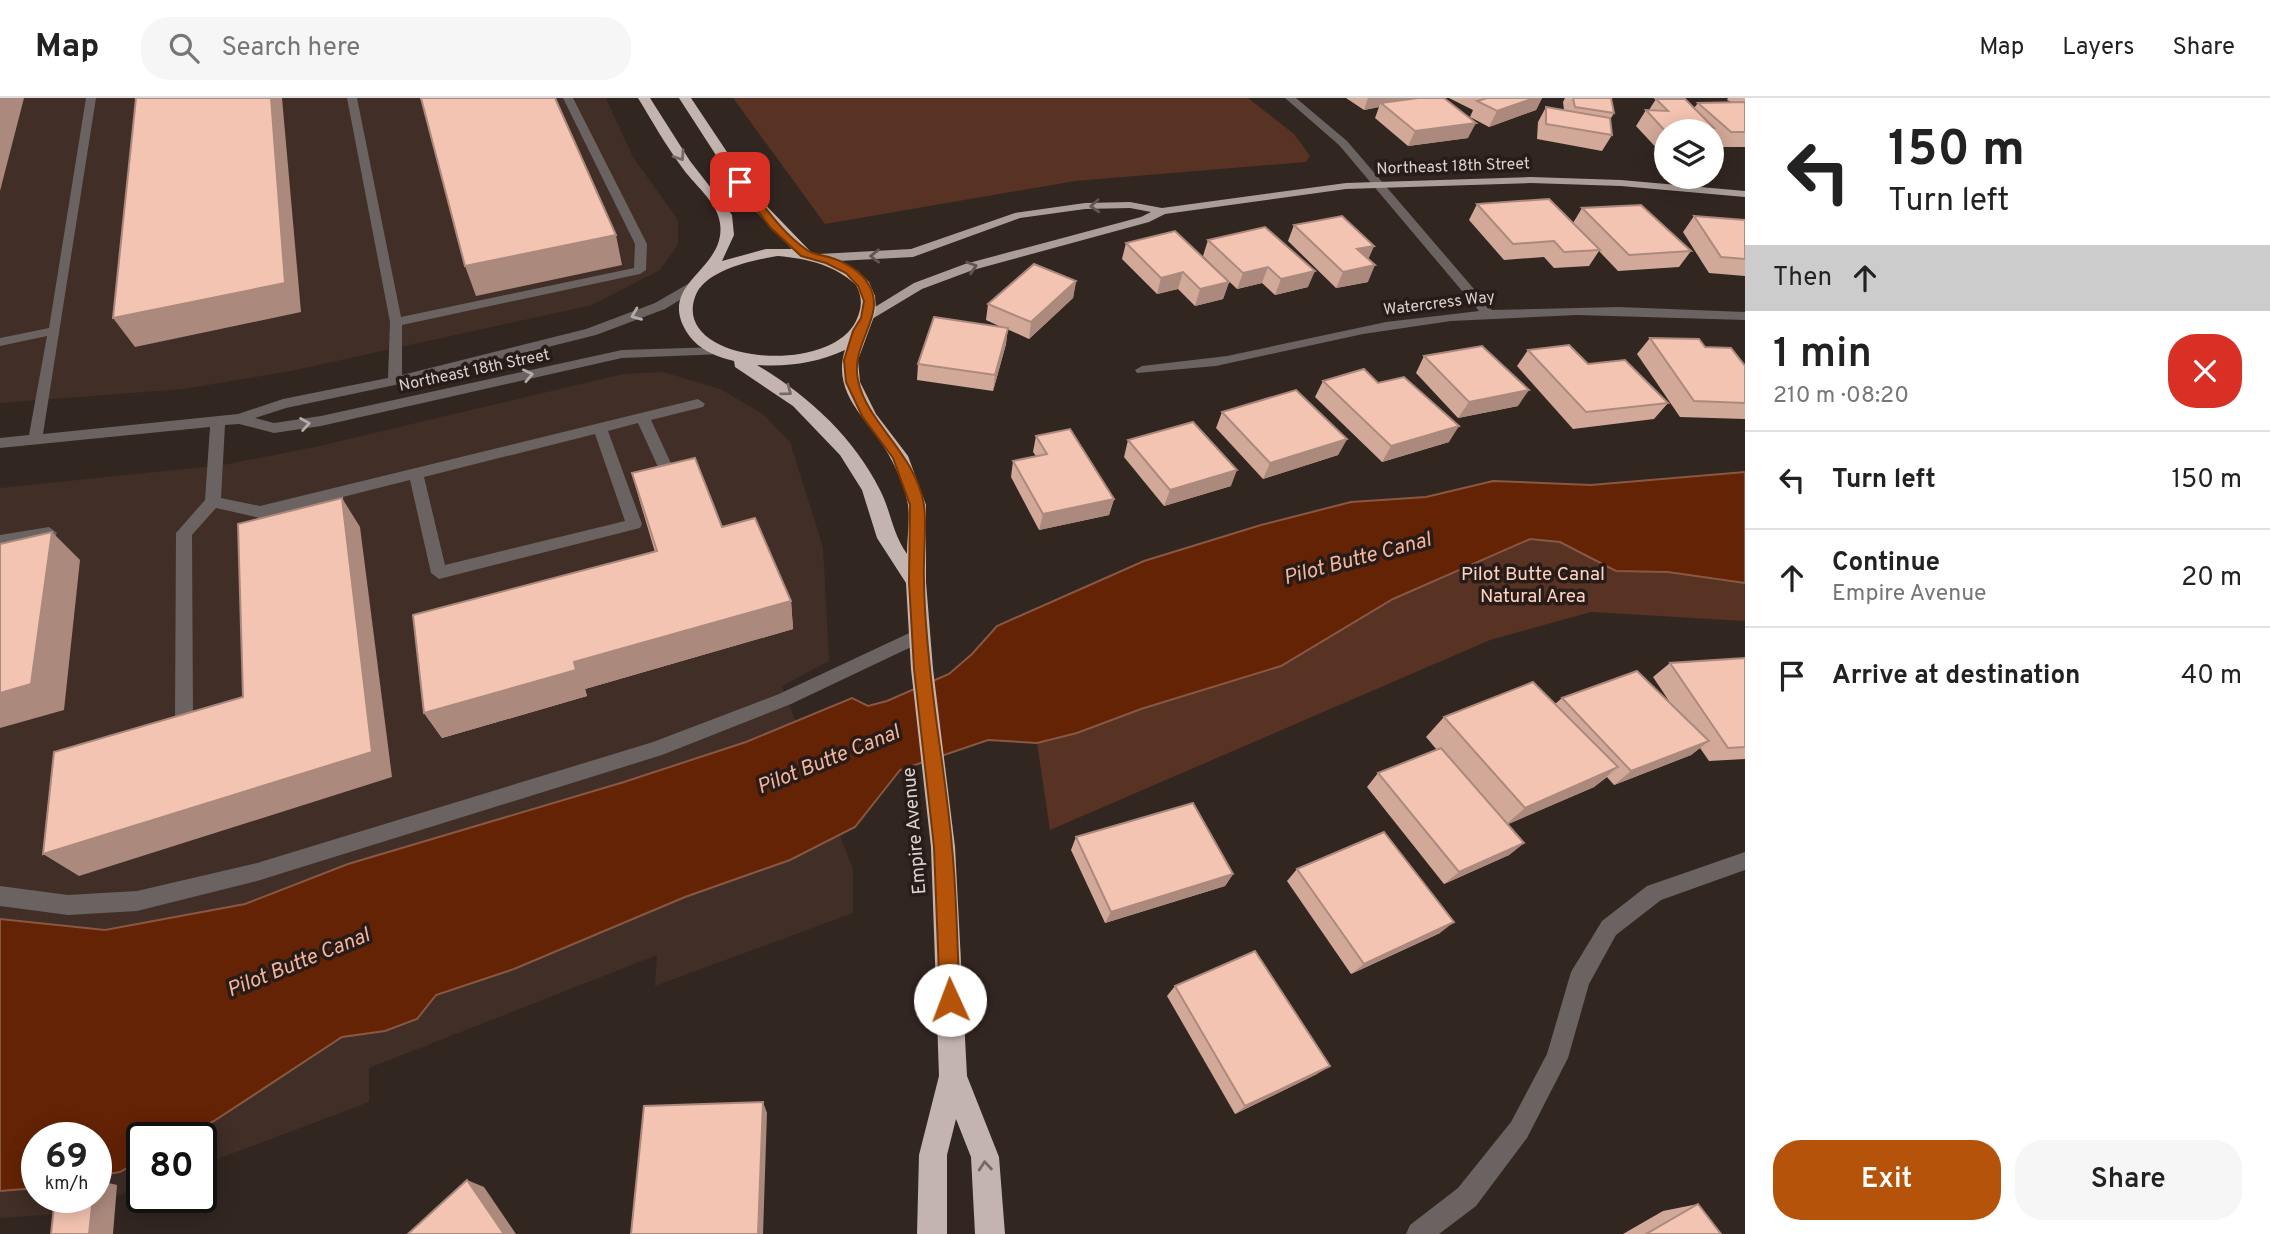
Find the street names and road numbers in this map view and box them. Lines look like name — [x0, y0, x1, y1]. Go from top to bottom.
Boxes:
street label: Northeast 18th Street — [1376, 154, 1530, 180]
street label: Watercress Way — [1382, 287, 1496, 321]
street label: Northeast 18th Street — [397, 345, 552, 397]
street label: Empire Avenue — [897, 766, 933, 895]

